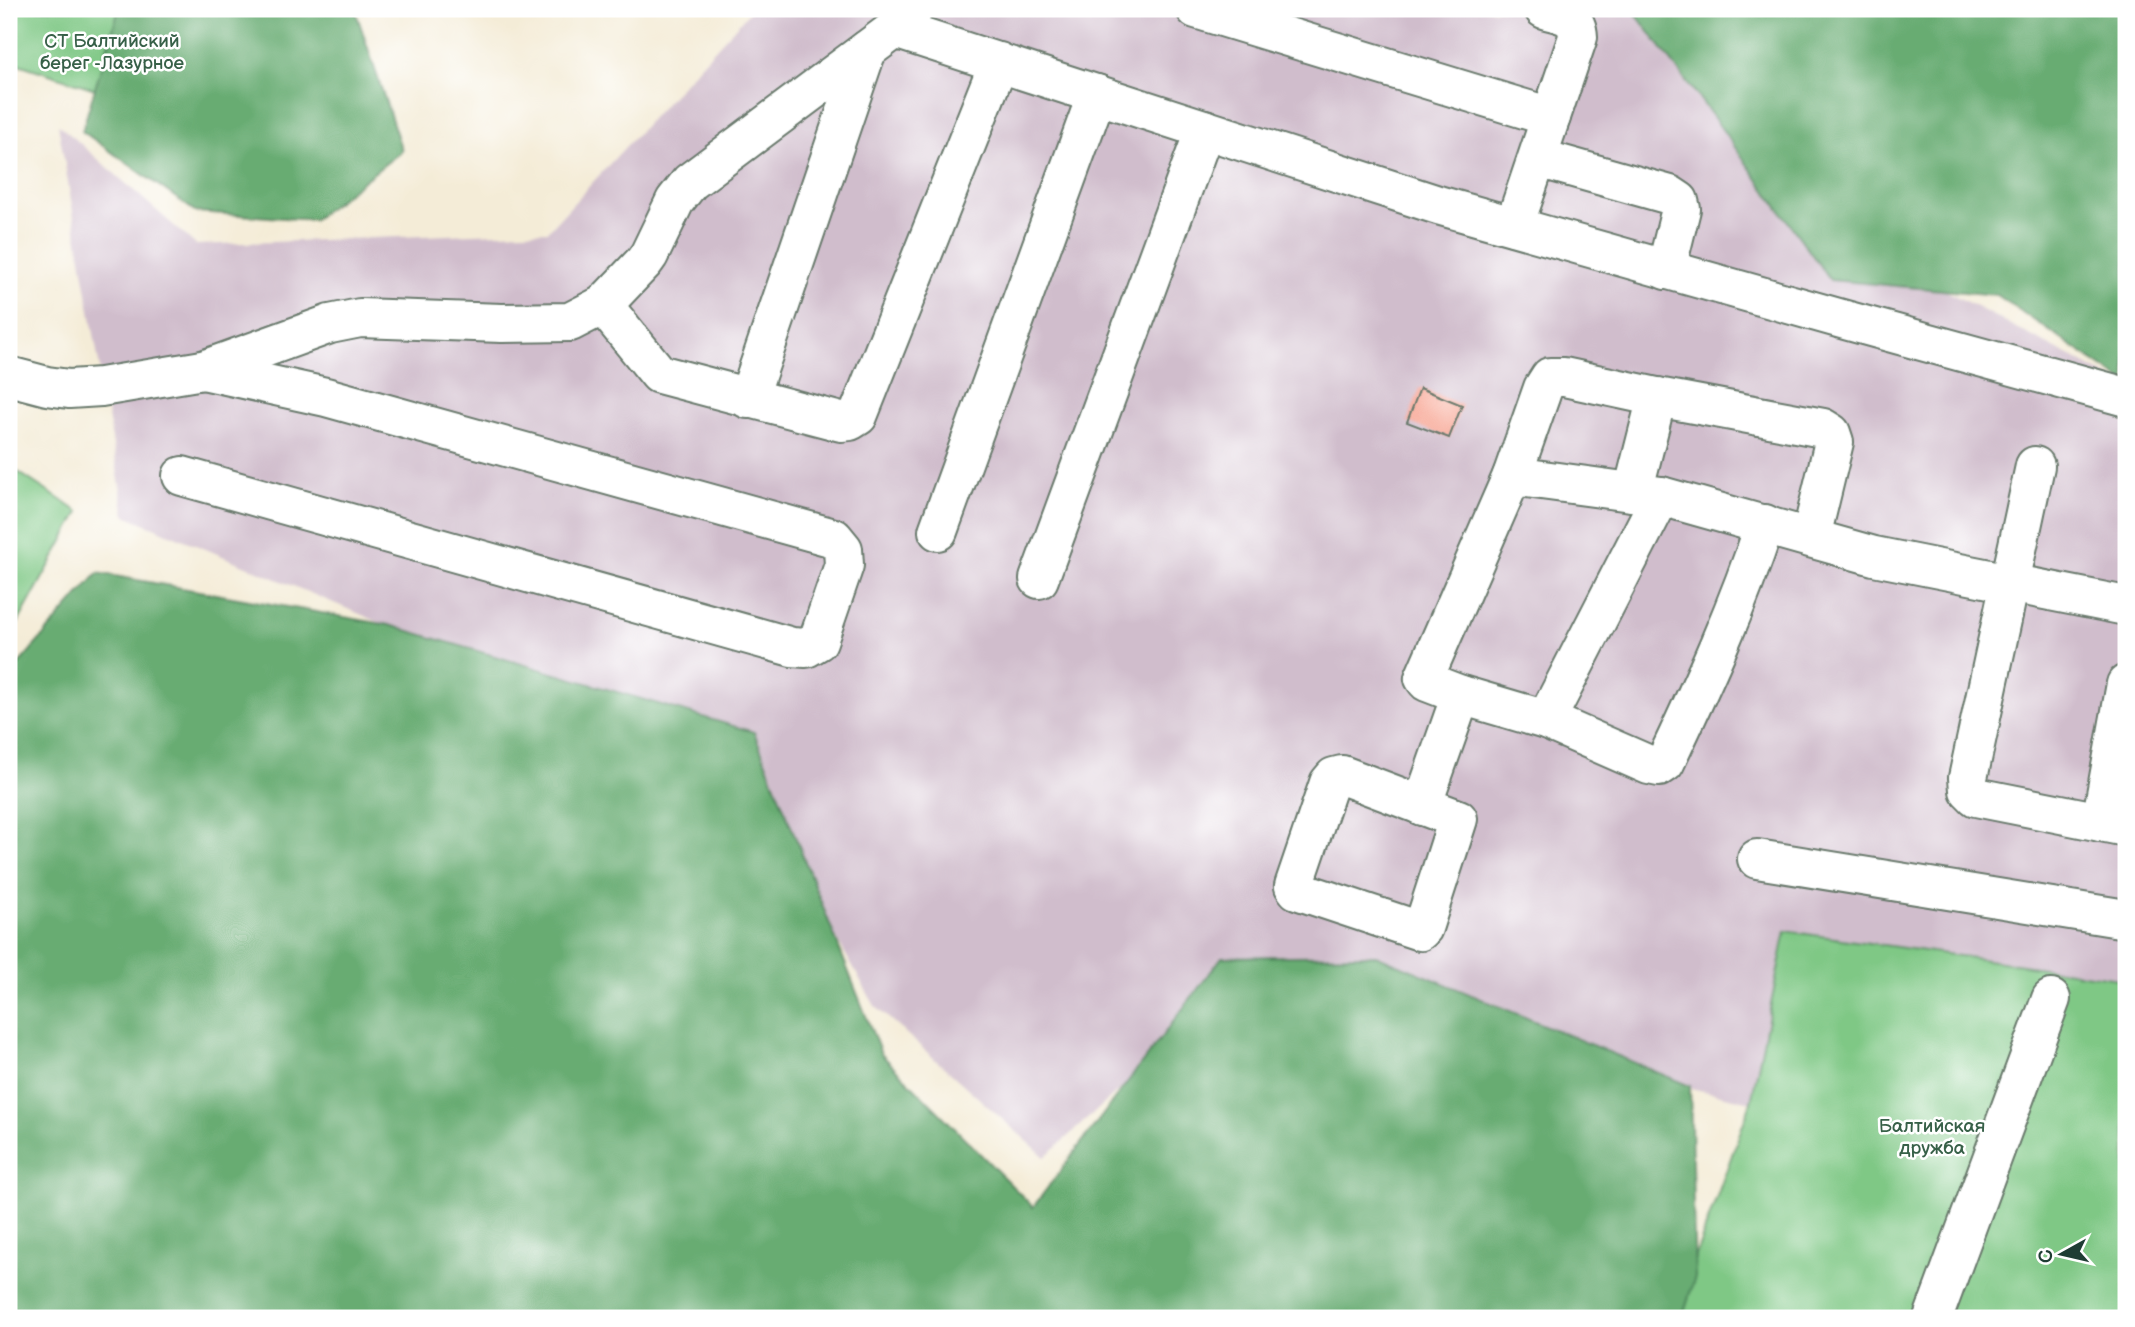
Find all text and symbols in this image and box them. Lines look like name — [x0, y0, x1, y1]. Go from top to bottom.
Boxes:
park label: СТ Балтийский берег -Лазурное — [40, 30, 185, 75]
park label: Балтийская дружба — [1879, 1115, 1985, 1160]
north arrow — [2026, 1218, 2096, 1288]
text: С — [2034, 1248, 2059, 1264]

